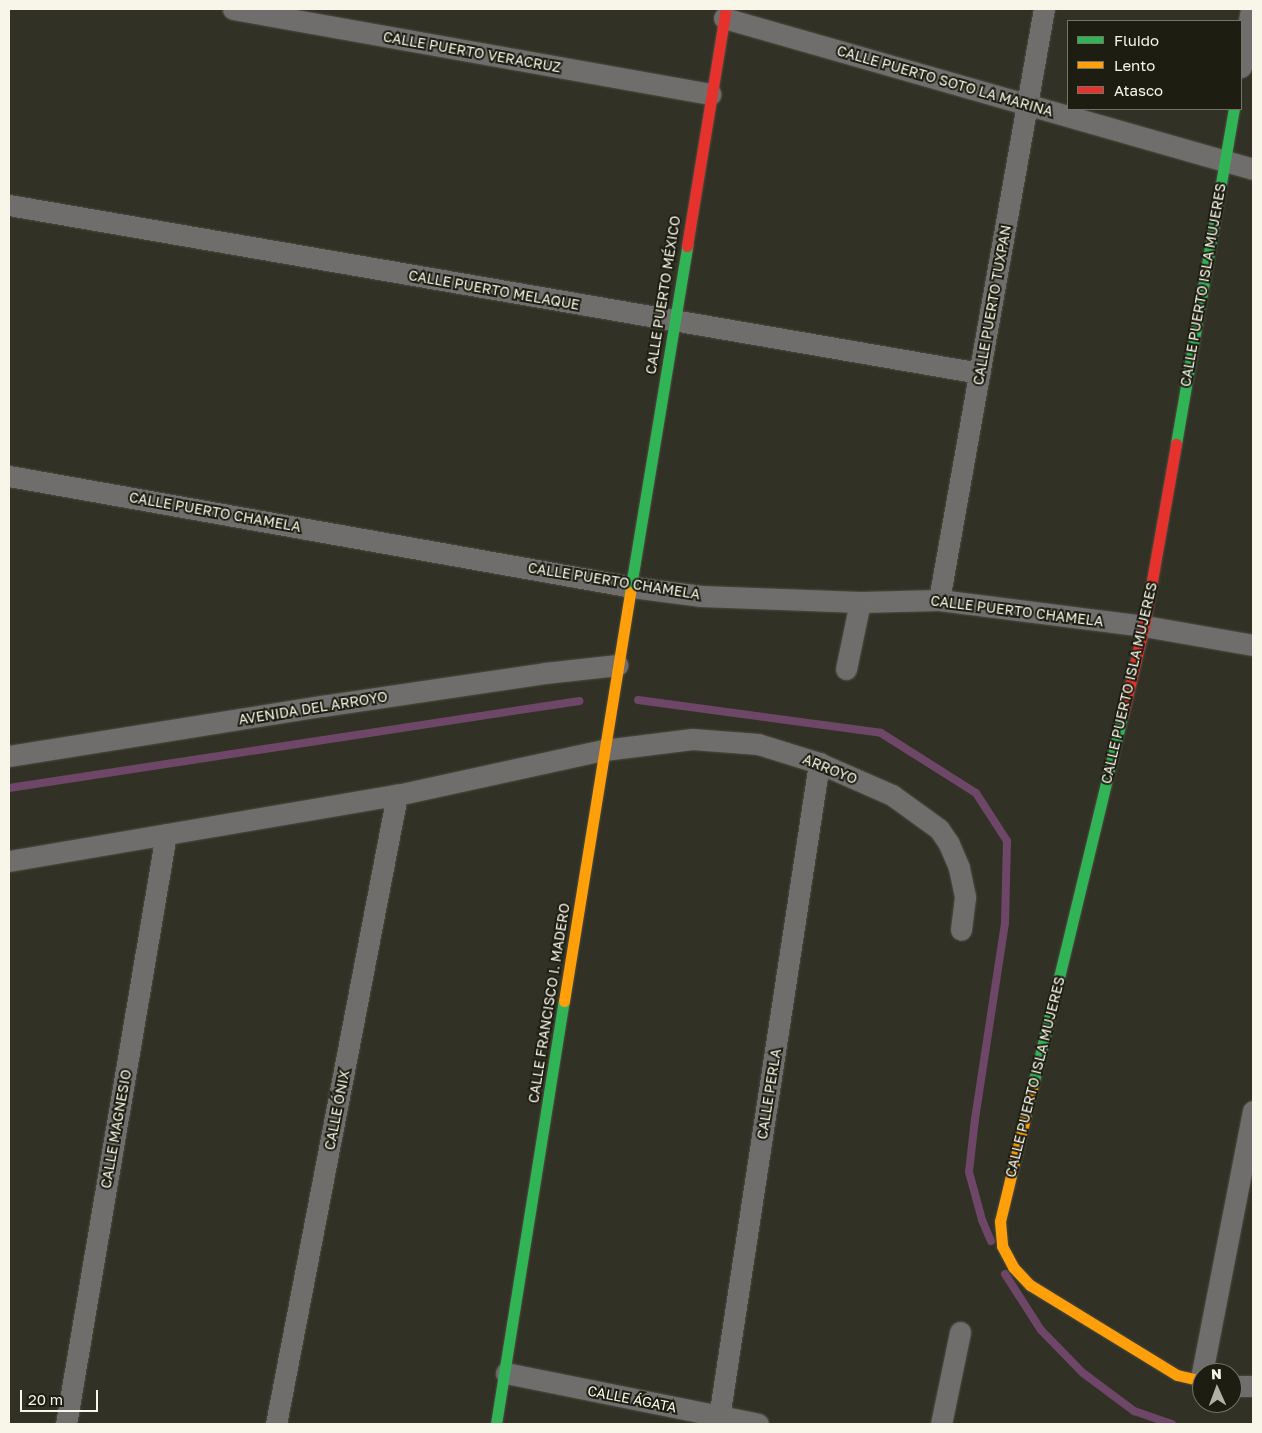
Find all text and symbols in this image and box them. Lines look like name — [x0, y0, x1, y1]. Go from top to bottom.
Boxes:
legend — [1067, 20, 1242, 110]
street label: CALLE PUERTO VERACRUZ — [382, 28, 562, 76]
text: Fluido — [1114, 31, 1159, 49]
street label: CALLE PUERTO SOTO LA MARINA — [835, 42, 1055, 120]
text: Lento — [1114, 56, 1155, 74]
text: Atasco — [1114, 81, 1163, 99]
street label: CALLE PUERTO ISLA MUJERES — [1177, 182, 1229, 388]
street label: CALLE PUERTO MÉXICO — [642, 215, 684, 375]
street label: CALLE PUERTO TUXPAN — [970, 224, 1014, 386]
street label: CALLE PUERTO MELAQUE — [407, 267, 581, 313]
street label: CALLE PUERTO CHAMELA — [128, 489, 302, 535]
street label: CALLE PUERTO CHAMELA — [527, 559, 701, 603]
street label: CALLE PUERTO ISLA MUJERES — [1098, 581, 1160, 785]
street label: CALLE PUERTO CHAMELA — [930, 592, 1104, 630]
street label: AVENIDA DEL ARROYO — [237, 688, 389, 728]
street label: ARROYO — [800, 750, 860, 788]
street label: CALLE FRANCISCO I. MADERO — [525, 902, 573, 1104]
street label: CALLE PUERTO ISLA MUJERES — [1002, 975, 1068, 1179]
street label: CALLE PERLA — [754, 1047, 784, 1141]
street label: CALLE MAGNESIO — [97, 1068, 135, 1190]
street label: CALLE ÓNIX — [321, 1069, 353, 1151]
north arrow — [1192, 1363, 1242, 1413]
text: N — [1211, 1365, 1222, 1382]
scale bar — [22, 1380, 100, 1412]
street label: CALLE ÁGATA — [586, 1382, 678, 1416]
text: 20 m — [28, 1390, 63, 1408]

